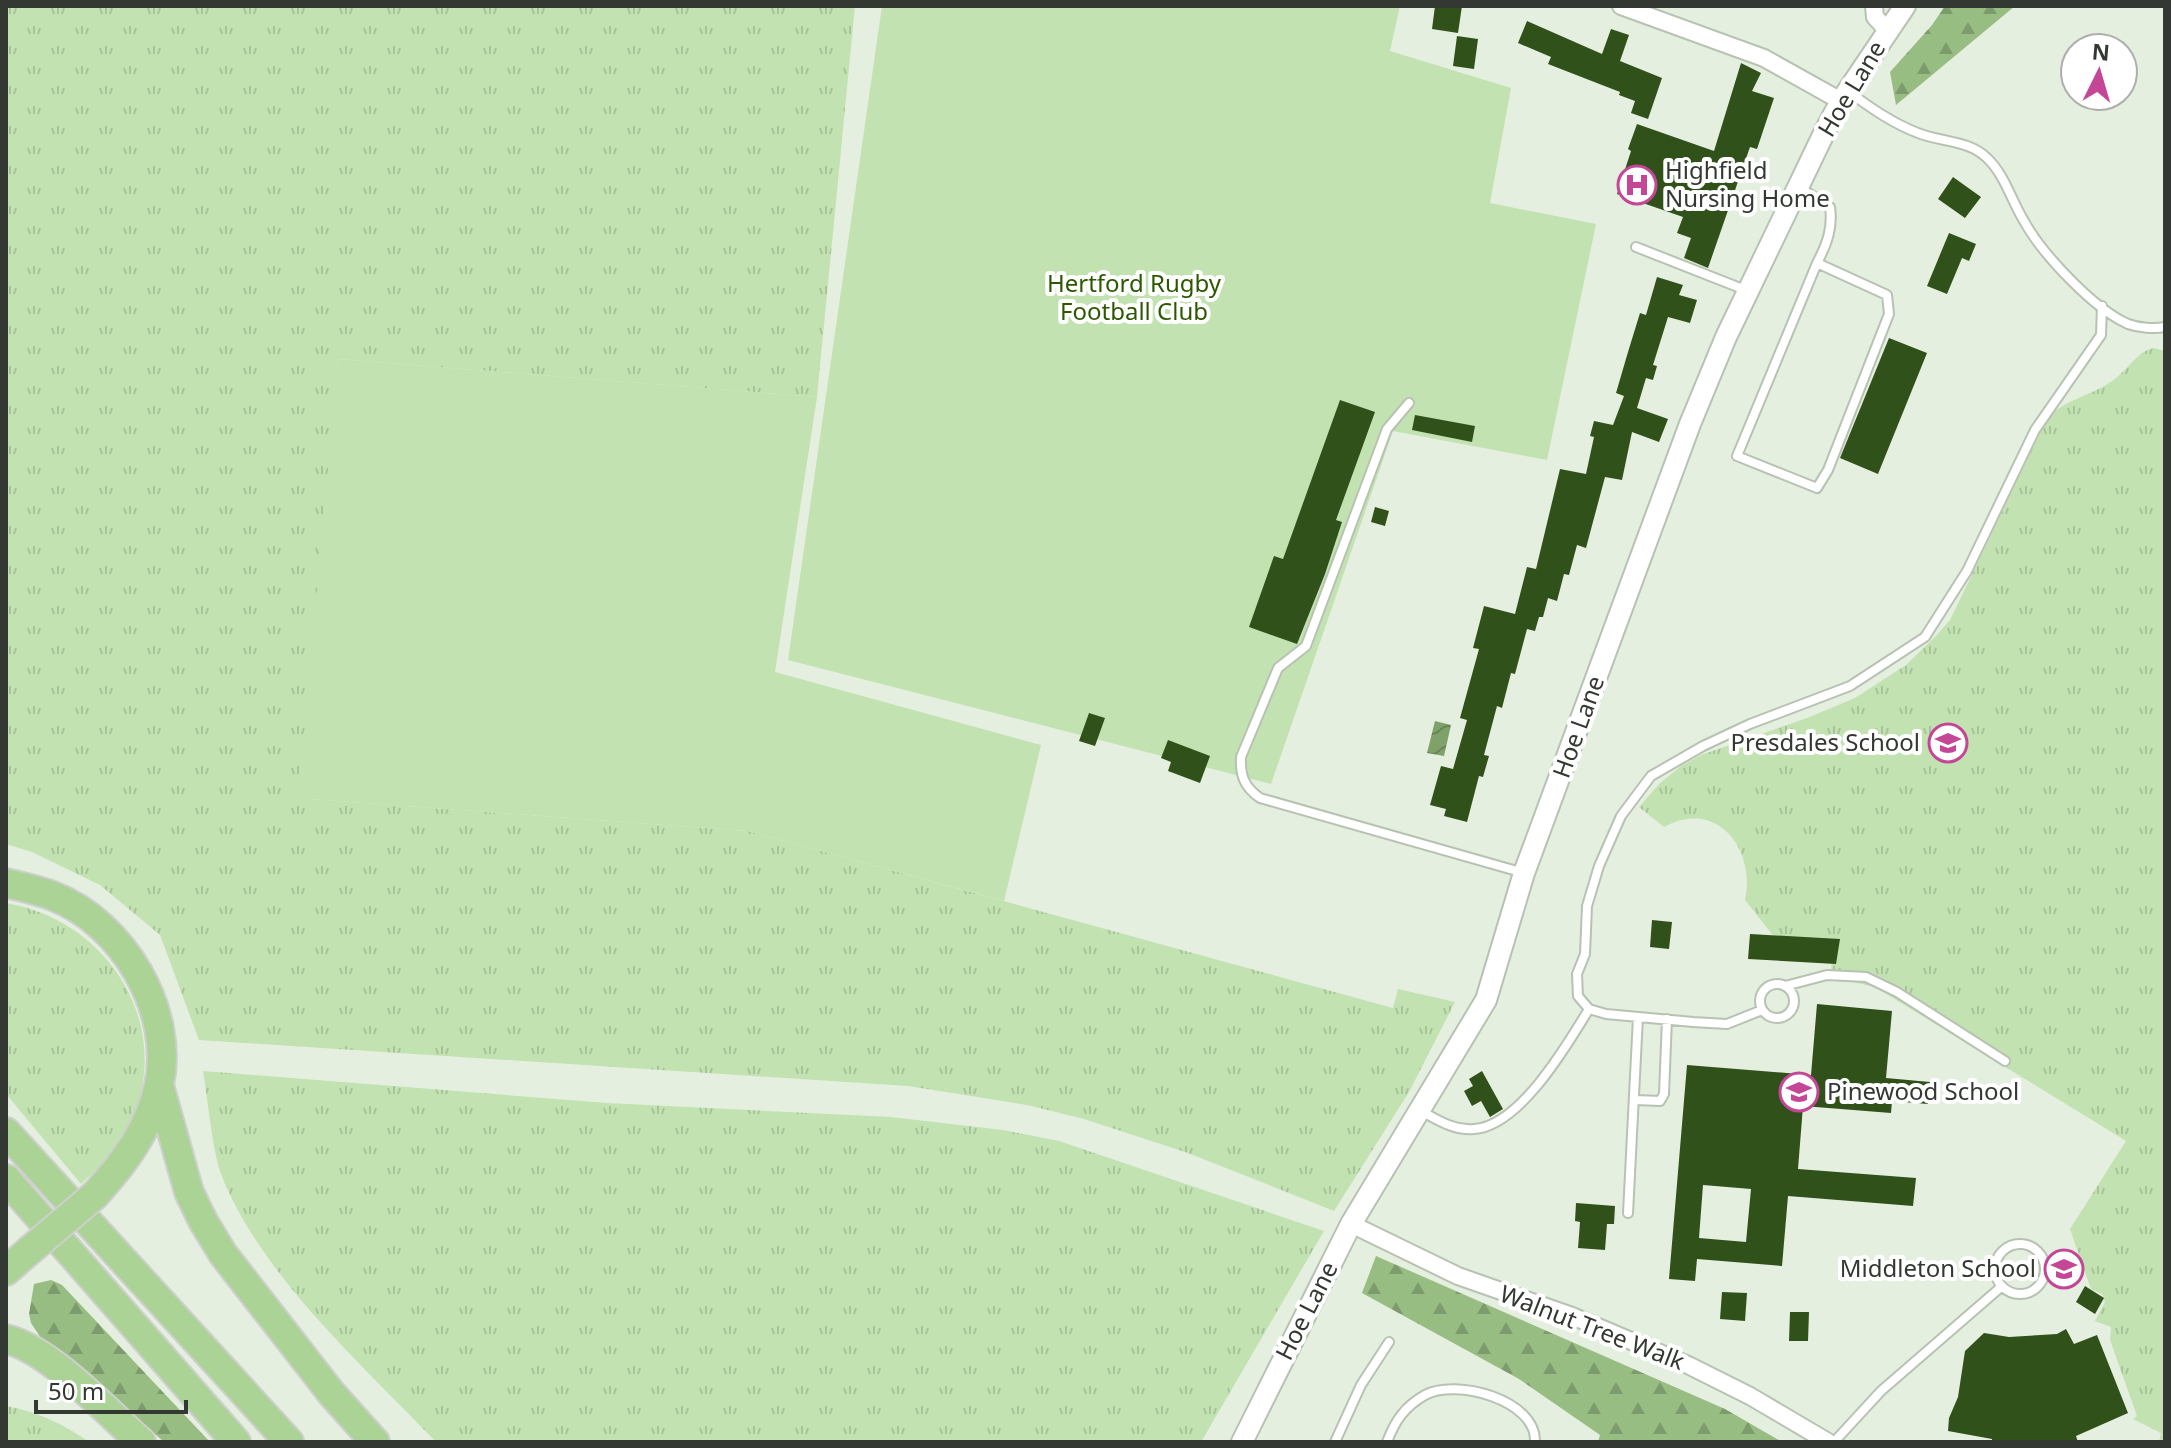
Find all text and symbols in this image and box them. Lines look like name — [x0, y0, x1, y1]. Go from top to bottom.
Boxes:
north arrow — [2059, 32, 2139, 112]
street label: Hoe Lane — [1809, 34, 1892, 142]
text: N — [2091, 35, 2111, 67]
place label: Highfield Nursing Home — [1665, 153, 1830, 214]
hospital icon: Highfield Nursing Home — [1616, 164, 1658, 206]
park label: Hertford Rugby Football Club — [1047, 266, 1222, 327]
street label: Hoe Lane — [1544, 671, 1611, 782]
school or university icon: Presdales School — [1927, 722, 1969, 764]
place label: Presdales School — [1731, 725, 1920, 758]
school or university icon: Pinewood School — [1778, 1071, 1820, 1113]
place label: Pinewood School — [1827, 1074, 2019, 1107]
school or university icon: Middleton School — [2043, 1248, 2085, 1290]
place label: Middleton School — [1840, 1251, 2036, 1284]
street label: Hoe Lane — [1267, 1255, 1345, 1365]
street label: Walnut Tree Walk — [1495, 1276, 1690, 1377]
scale bar — [36, 1364, 186, 1414]
text: 50 m — [48, 1374, 104, 1407]

